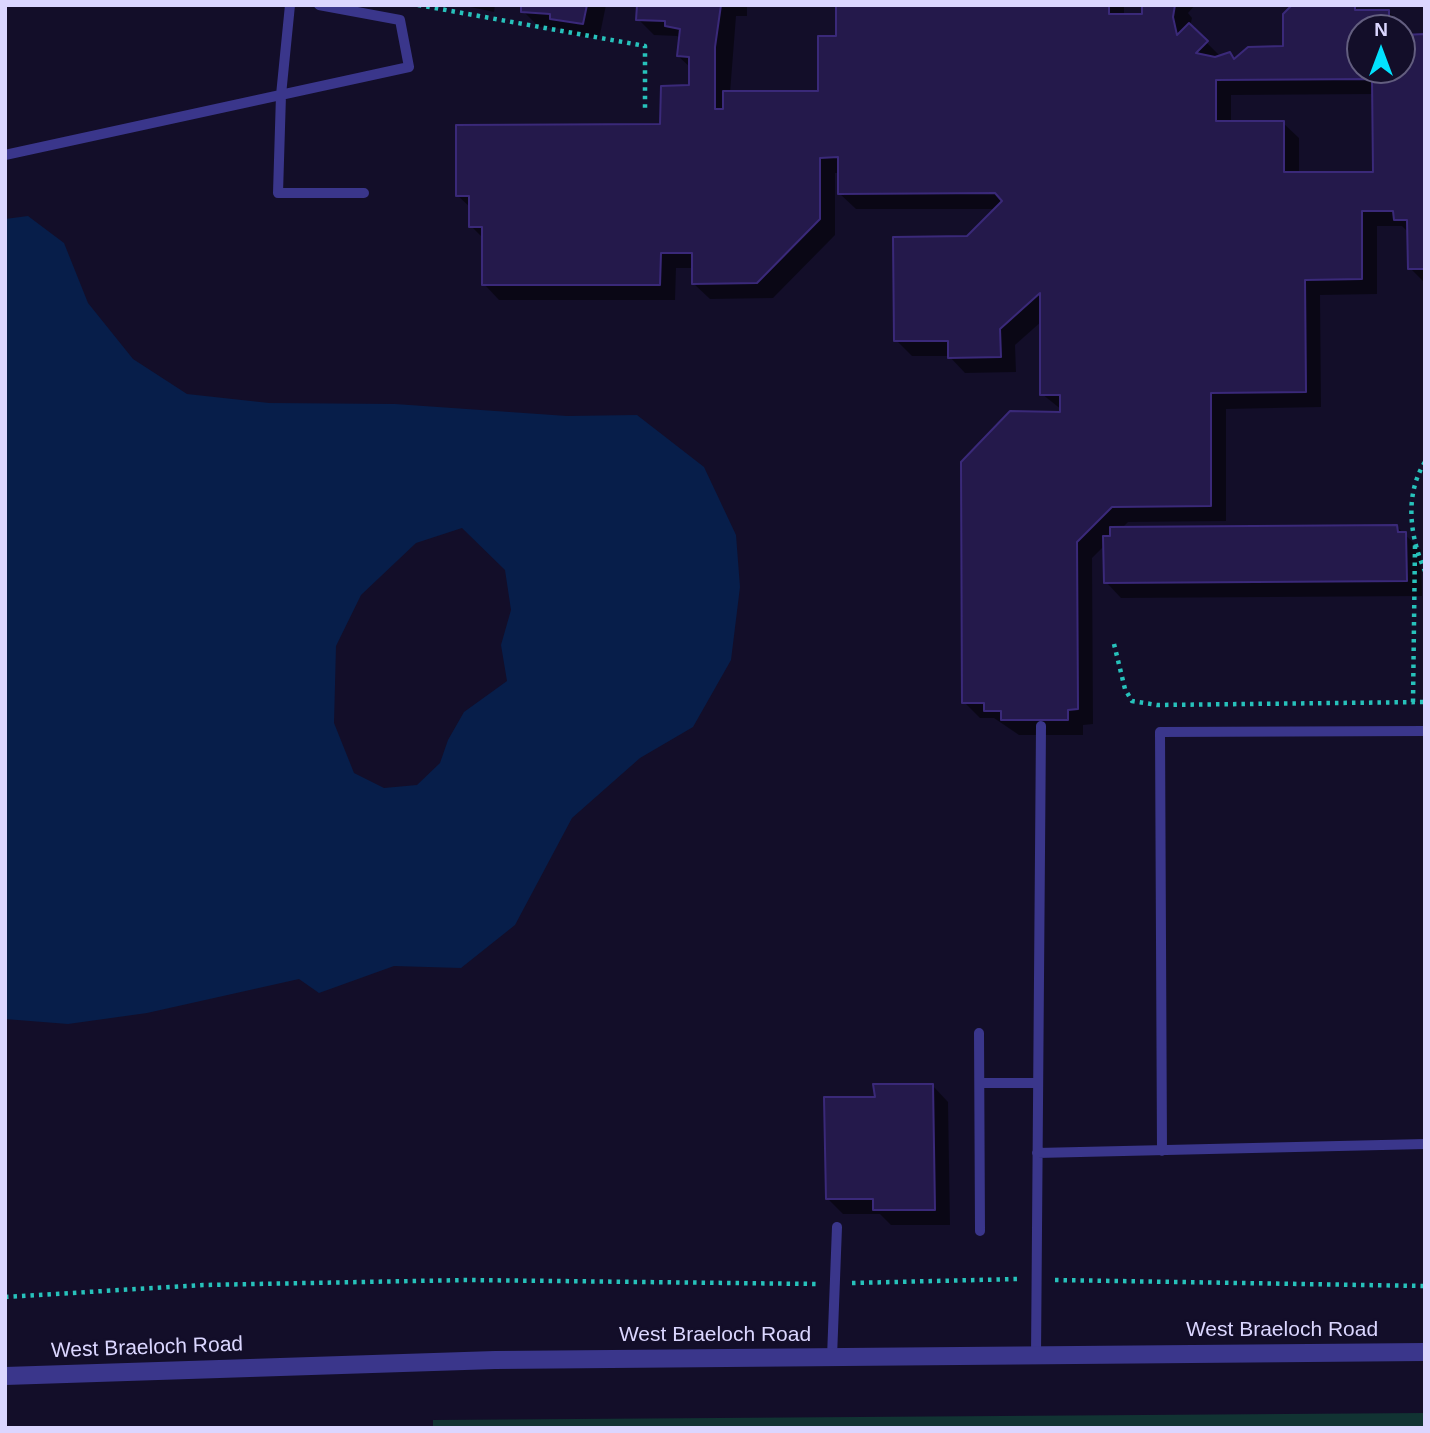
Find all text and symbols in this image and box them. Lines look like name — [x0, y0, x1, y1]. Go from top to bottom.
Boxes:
north arrow — [1346, 14, 1416, 84]
text: N — [1374, 19, 1388, 40]
street label: West Braeloch Road — [1186, 1317, 1378, 1343]
street label: West Braeloch Road — [619, 1322, 811, 1348]
street label: West Braeloch Road — [51, 1332, 243, 1364]

